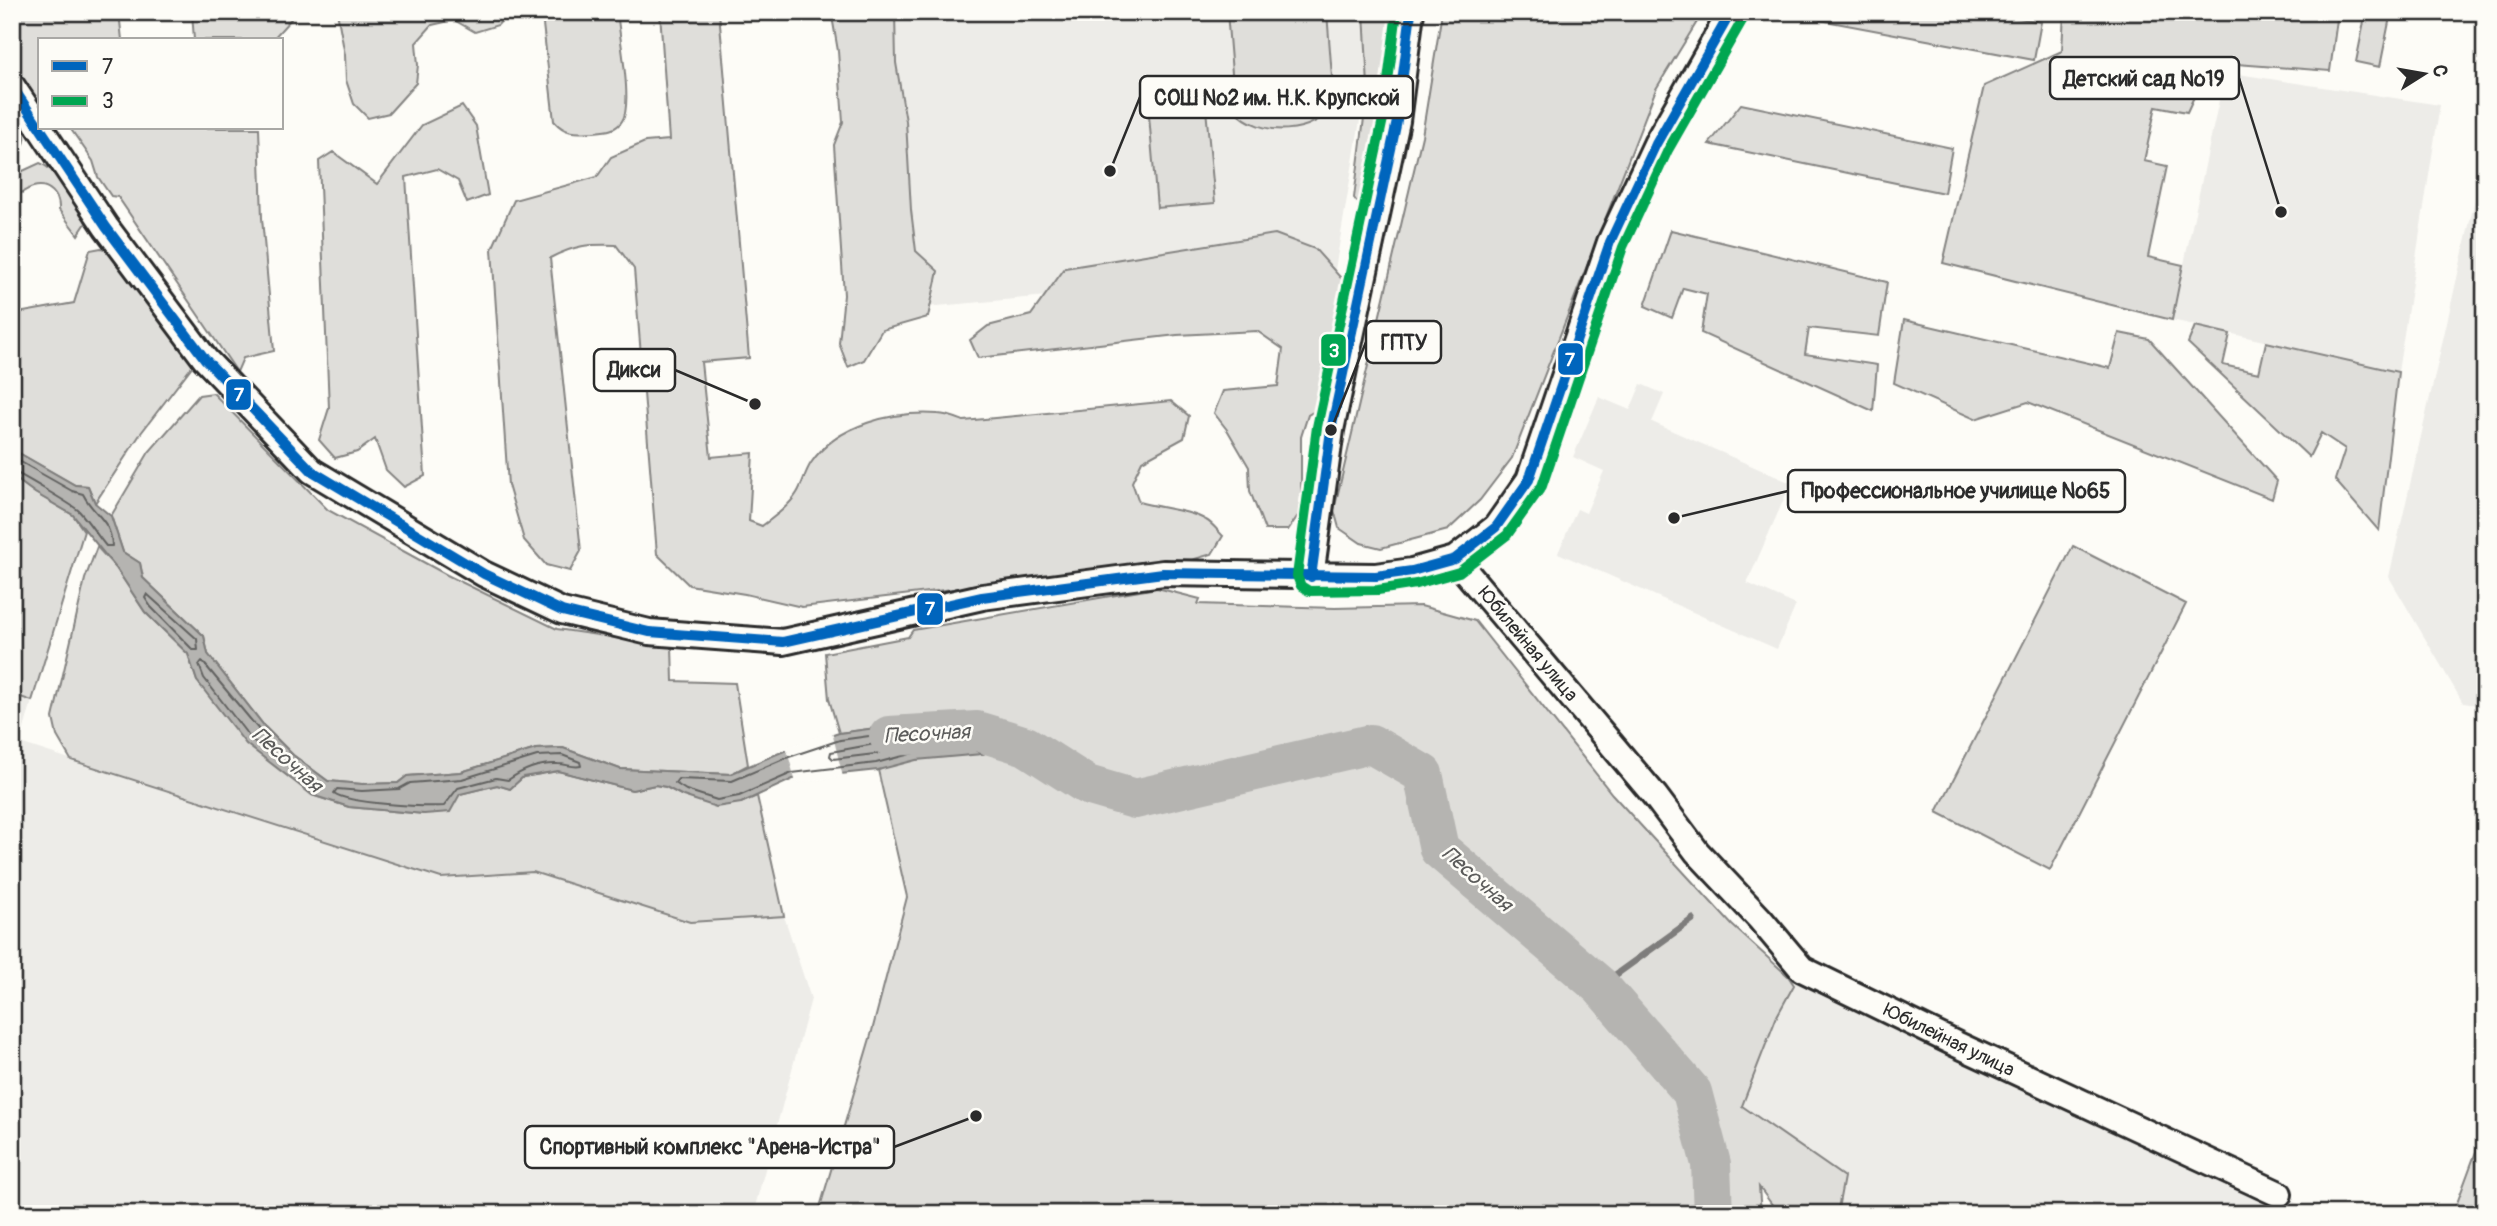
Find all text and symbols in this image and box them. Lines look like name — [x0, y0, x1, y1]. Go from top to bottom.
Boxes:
legend — [38, 38, 284, 130]
north arrow — [2388, 38, 2458, 108]
text: 7 — [102, 54, 113, 81]
callout: Детский сад №19 — [2050, 57, 2239, 99]
text: С — [2427, 63, 2453, 79]
text: Детский сад №19 — [2061, 66, 2225, 93]
callout: СОШ №2 им. Н.К. Крупской — [1140, 76, 1413, 118]
text: СОШ №2 им. Н.К. Крупской — [1154, 85, 1400, 112]
text: 3 — [102, 88, 114, 115]
callout: ГПТУ — [1366, 321, 1441, 363]
text: ГПТУ — [1381, 330, 1428, 357]
line badge: 3 — [1320, 333, 1347, 367]
text: 3 — [1329, 339, 1339, 363]
line badge: 7 — [1557, 342, 1584, 376]
text: 7 — [1565, 348, 1576, 372]
callout: Дикси — [594, 349, 675, 391]
text: Дикси — [606, 357, 661, 384]
line badge: 7 — [225, 378, 252, 411]
text: 7 — [234, 383, 245, 407]
callout: Профессиональное училище №65 — [1788, 470, 2125, 512]
text: Профессиональное училище №65 — [1802, 478, 2110, 505]
street label: Юбилейная улица — [1473, 582, 1583, 707]
line badge: 7 — [916, 592, 944, 626]
text: 7 — [925, 597, 936, 621]
water label: Песочная — [884, 718, 973, 750]
water label: Песочная — [246, 721, 329, 800]
water label: Песочная — [1436, 840, 1519, 919]
street label: Юбилейная улица — [1880, 998, 2019, 1082]
callout: Спортивный комплекс "Арена-Истра" — [525, 1126, 894, 1168]
text: Спортивный комплекс "Арена-Истра" — [540, 1134, 880, 1161]

